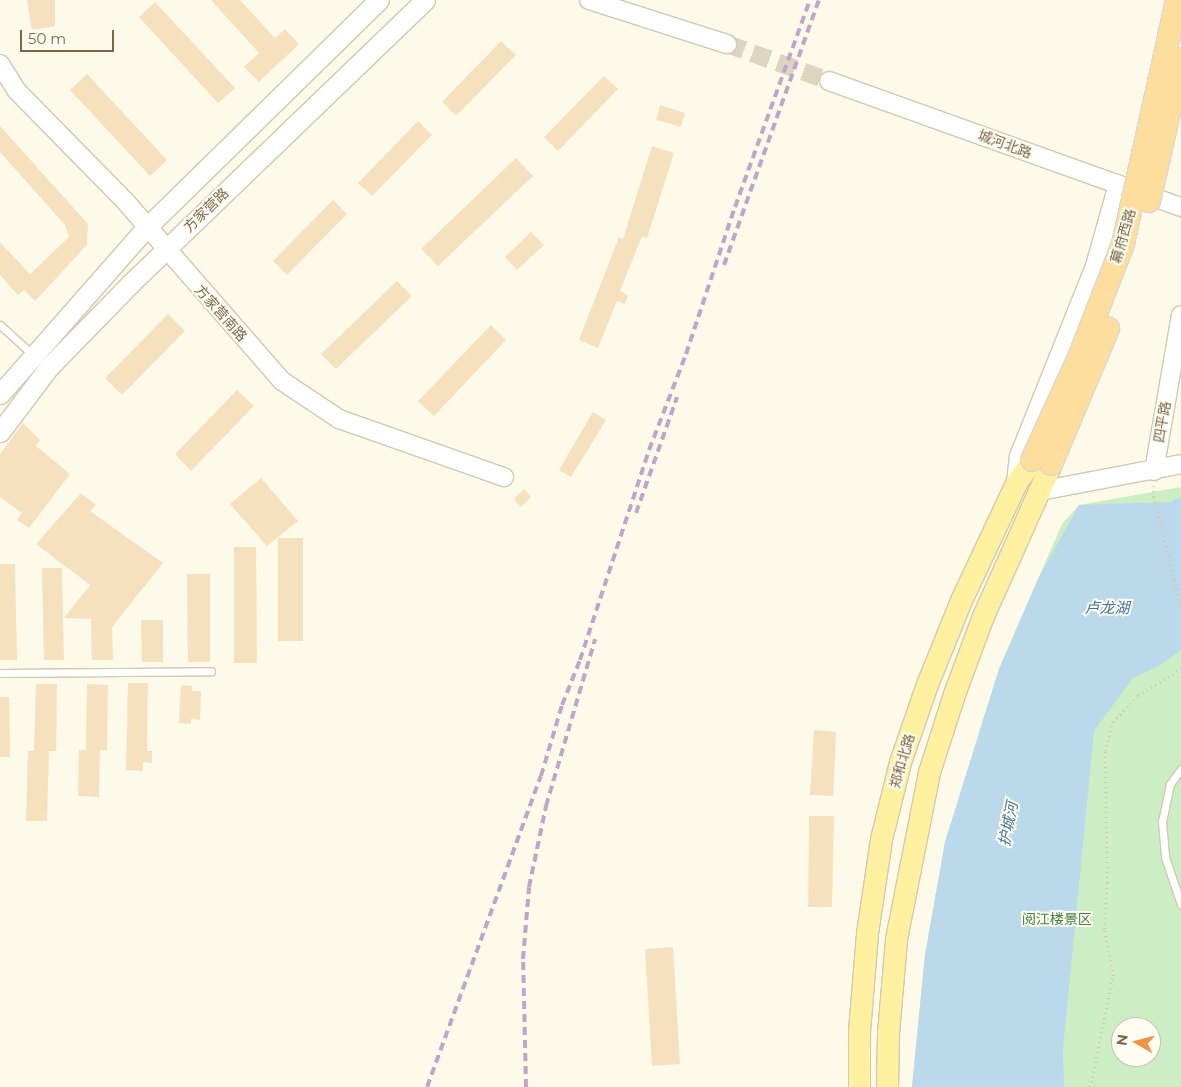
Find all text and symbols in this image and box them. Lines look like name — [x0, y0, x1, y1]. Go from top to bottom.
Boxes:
scale bar — [22, 20, 116, 52]
text: 50 m — [28, 29, 66, 48]
street label: 城河北路 — [976, 127, 1034, 161]
street label: 方家营路 — [180, 185, 232, 235]
street label: 幕府西路 — [1107, 207, 1139, 265]
street label: 方家营南路 — [191, 281, 251, 345]
street label: 四平路 — [1150, 400, 1174, 444]
water label: 卢龙湖 — [1085, 599, 1129, 617]
street label: 郑和北路 — [886, 732, 918, 790]
water label: 护城河 — [995, 800, 1021, 848]
park label: 阅江楼景区 — [1022, 911, 1092, 927]
north arrow — [1111, 1017, 1161, 1067]
text: N — [1112, 1033, 1132, 1047]

